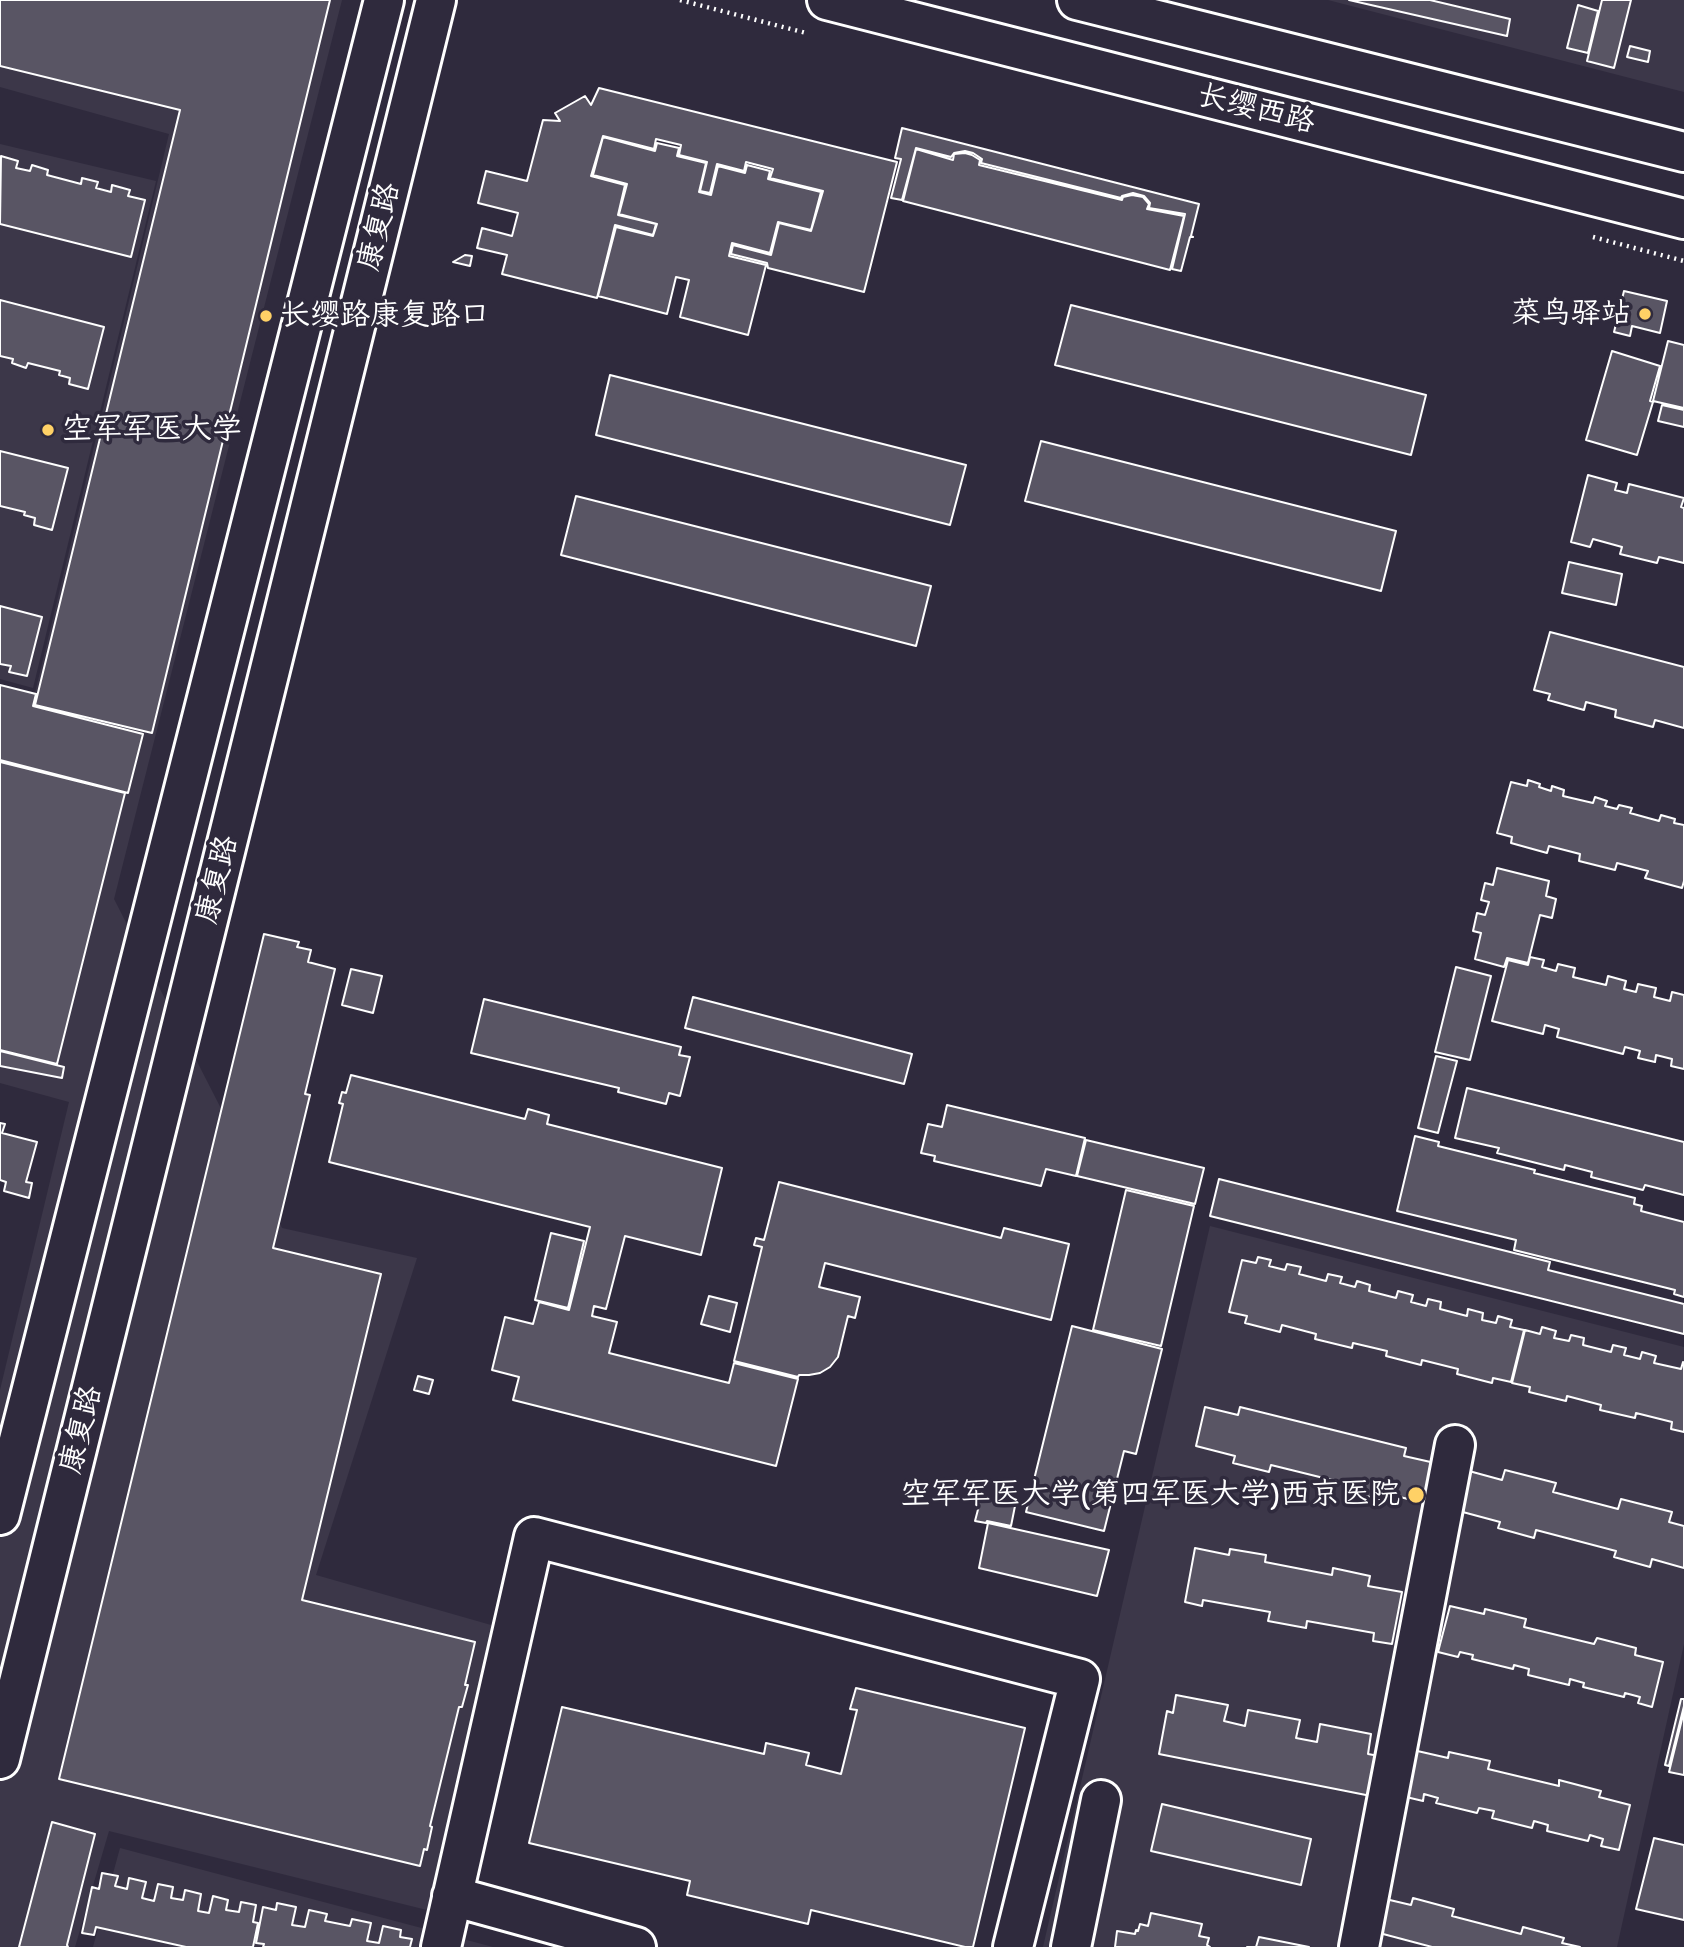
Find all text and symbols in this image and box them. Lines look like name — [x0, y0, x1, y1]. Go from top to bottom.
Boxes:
street label: 长缨西路 — [1193, 78, 1319, 142]
street label: 康复路 — [352, 179, 408, 275]
place label: 菜鸟驿站 — [1511, 296, 1631, 332]
place label: 长缨路康复路口 — [280, 298, 490, 334]
marker: 菜鸟驿站 — [1637, 306, 1653, 322]
marker: 长缨路康复路口 — [258, 308, 274, 324]
place label: 空军军医大学 — [62, 412, 242, 448]
marker: 空军军医大学 — [40, 422, 56, 438]
street label: 康复路 — [190, 832, 246, 928]
street label: 康复路 — [54, 1382, 110, 1478]
place label: 空军军医大学(第四军医大学)西京医院 — [900, 1477, 1400, 1513]
marker: 空军军医大学(第四军医大学)西京医院 — [1406, 1485, 1426, 1505]

